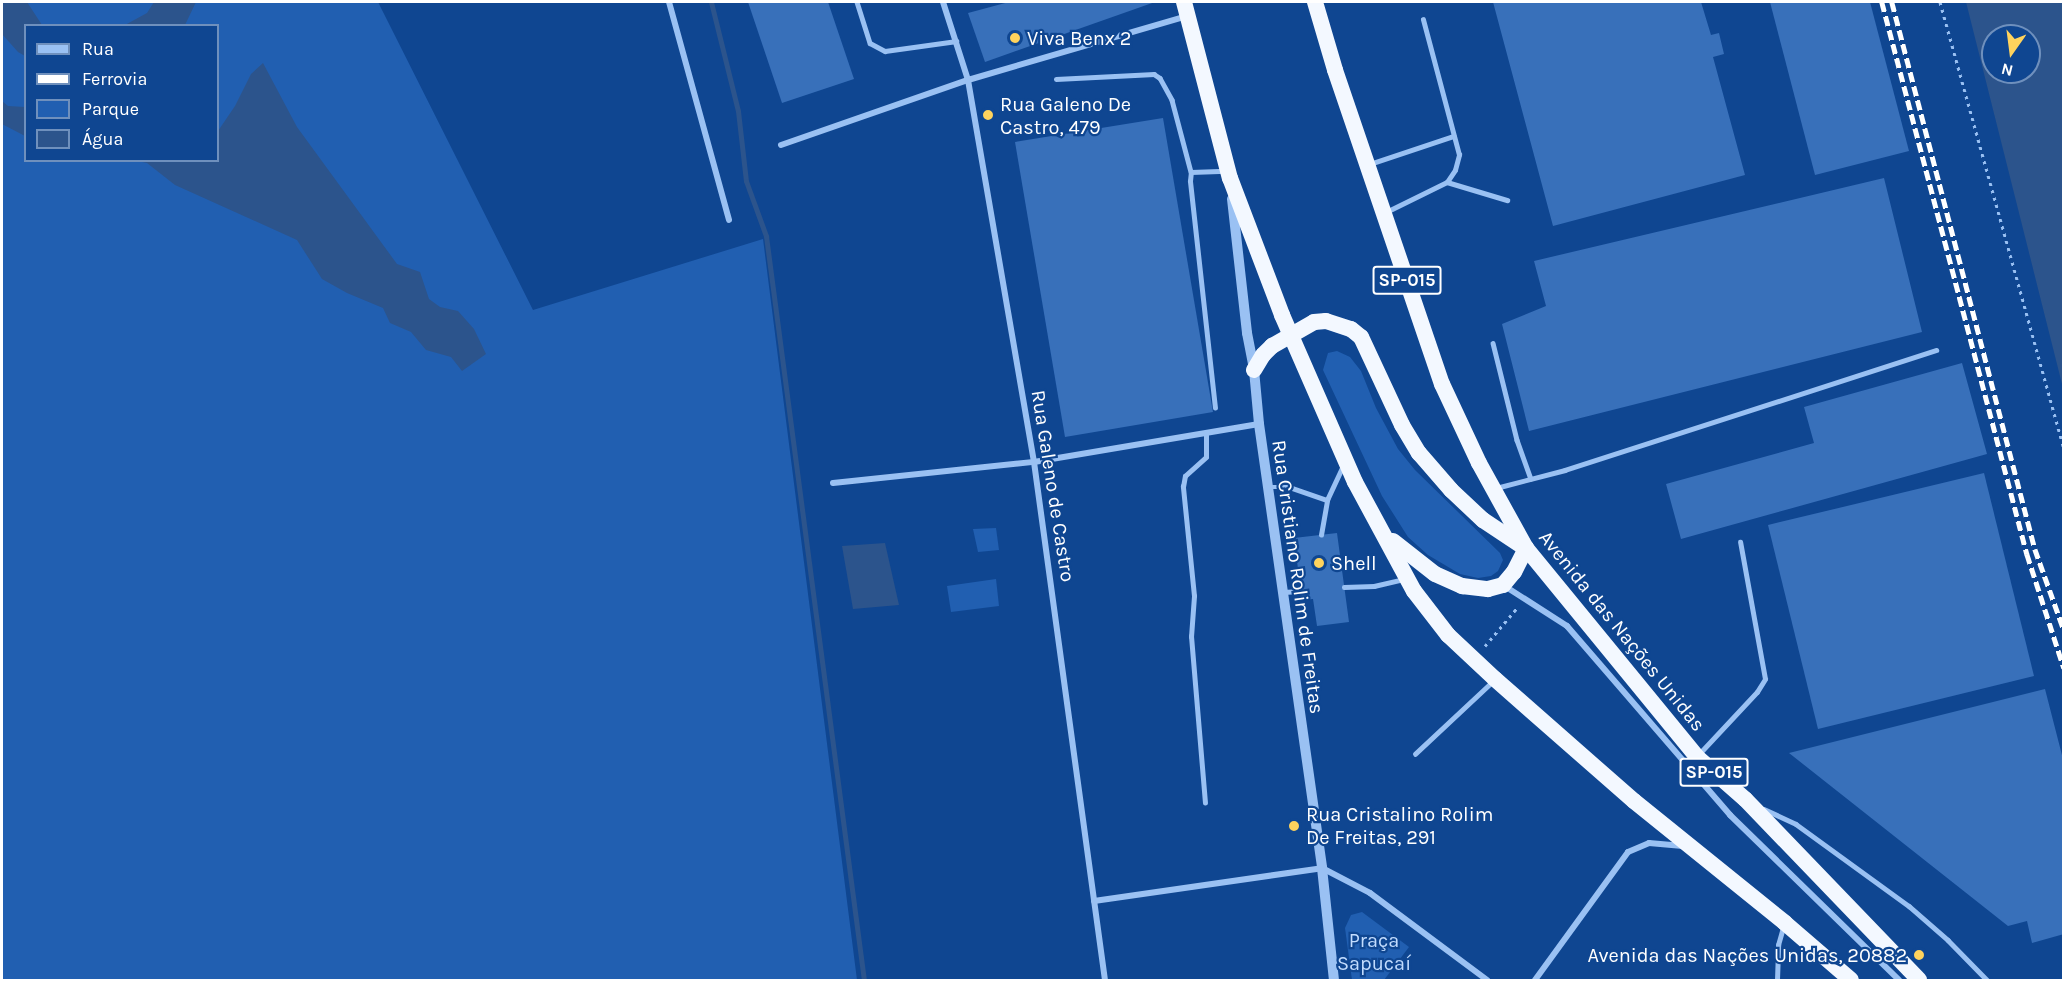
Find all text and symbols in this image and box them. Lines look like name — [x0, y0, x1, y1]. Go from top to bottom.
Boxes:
legend — [24, 24, 219, 162]
north arrow — [1981, 24, 2041, 84]
place label: Viva Benx 2 — [1027, 26, 1131, 50]
marker: Viva Benx 2 — [1008, 31, 1022, 45]
text: Rua — [82, 38, 114, 60]
text: N — [1999, 59, 2015, 81]
text: Ferrovia — [82, 68, 147, 90]
place label: Rua Galeno De Castro, 479 — [1000, 92, 1131, 139]
text: Parque — [82, 98, 139, 120]
marker: Rua Galeno De Castro, 479 — [981, 108, 995, 122]
text: Água — [82, 128, 123, 150]
road number: SP-015 — [1372, 265, 1442, 295]
street label: Rua Galeno de Castro — [1026, 388, 1080, 584]
street label: Rua Cristiano Rolim de Freitas — [1267, 438, 1329, 716]
street label: Avenida das Nações Unidas — [1534, 526, 1710, 736]
place label: Shell — [1331, 551, 1377, 575]
marker: Shell — [1312, 556, 1326, 570]
road number: SP-015 — [1680, 757, 1748, 787]
place label: Rua Cristalino Rolim De Freitas, 291 — [1306, 802, 1493, 849]
marker: Rua Cristalino Rolim De Freitas, 291 — [1287, 819, 1301, 833]
park label: Praça Sapucaí — [1337, 928, 1411, 975]
place label: Avenida das Nações Unidas, 20882 — [1587, 943, 1907, 967]
marker: Avenida das Nações Unidas, 20882 — [1912, 948, 1926, 962]

